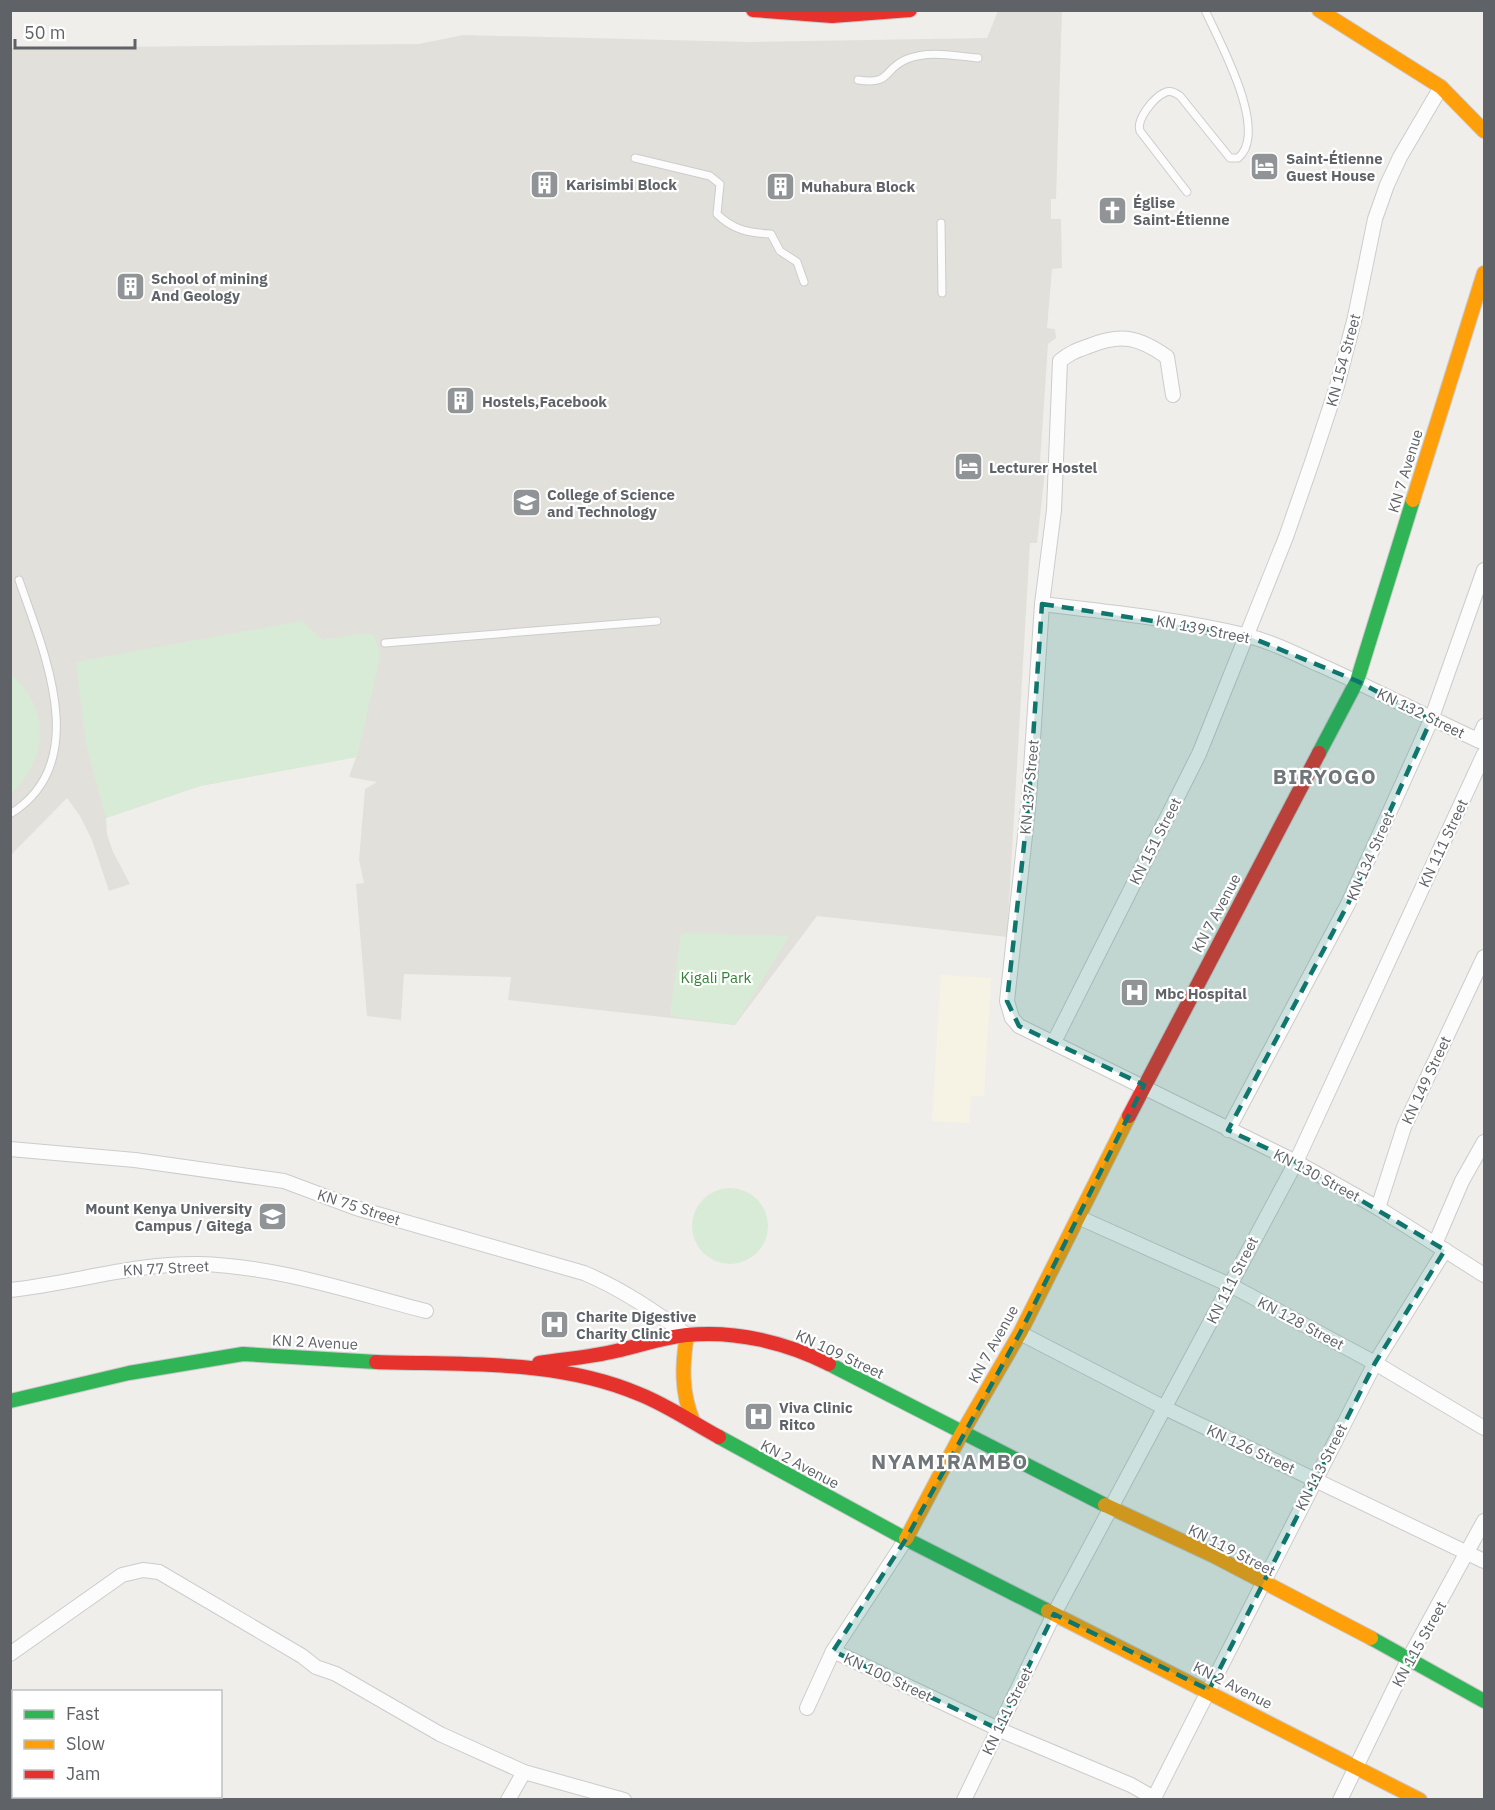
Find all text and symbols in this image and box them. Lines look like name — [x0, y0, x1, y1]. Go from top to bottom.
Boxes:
scale bar — [15, 12, 135, 50]
text: 50 m — [24, 21, 66, 44]
place label: Saint-Étienne Guest House — [1286, 149, 1383, 185]
hotel icon: Saint-Étienne Guest House — [1249, 151, 1281, 183]
building icon: Karisimbi Block — [529, 168, 561, 200]
building icon: Muhabura Block — [764, 170, 796, 202]
place label: Karisimbi Block — [566, 175, 677, 194]
place label: Muhabura Block — [801, 177, 915, 196]
place label: Église Saint-Étienne — [1133, 193, 1230, 229]
church icon: Église Saint-Étienne — [1096, 195, 1128, 227]
place label: School of mining And Geology — [151, 269, 268, 305]
building icon: School of mining And Geology — [114, 271, 146, 303]
street label: KN 154 Street — [1321, 311, 1365, 409]
building icon: Hostels,Facebook — [445, 385, 477, 417]
place label: Hostels,Facebook — [482, 392, 607, 411]
street label: KN 7 Avenue — [1383, 427, 1427, 515]
hotel icon: Lecturer Hostel — [952, 451, 984, 483]
place label: Lecturer Hostel — [989, 458, 1098, 477]
place label: College of Science and Technology — [547, 485, 675, 521]
school or university icon: College of Science and Technology — [510, 487, 542, 519]
street label: KN 139 Street — [1154, 611, 1252, 647]
street label: KN 132 Street — [1374, 684, 1468, 742]
street label: KN 137 Street — [1015, 739, 1043, 835]
district label: BIRYOGO — [1273, 762, 1377, 790]
street label: KN 151 Street — [1125, 794, 1185, 888]
street label: KN 111 Street — [1414, 796, 1472, 890]
street label: KN 134 Street — [1342, 809, 1398, 903]
street label: KN 7 Avenue — [1187, 870, 1245, 956]
park label: Kigali Park — [681, 968, 752, 987]
hospital icon: Mbc Hospital — [1118, 977, 1150, 1009]
place label: Mbc Hospital — [1155, 984, 1247, 1003]
street label: KN 149 Street — [1397, 1033, 1455, 1127]
street label: KN 130 Street — [1270, 1144, 1364, 1206]
street label: KN 75 Street — [315, 1185, 403, 1229]
place label: Mount Kenya University Campus / Gitega — [85, 1199, 252, 1235]
school or university icon: Mount Kenya University Campus / Gitega — [257, 1201, 289, 1233]
street label: KN 111 Street — [1202, 1233, 1262, 1327]
street label: KN 77 Street — [122, 1256, 210, 1280]
street label: KN 128 Street — [1254, 1292, 1348, 1354]
street label: KN 7 Avenue — [964, 1302, 1022, 1386]
place label: Charite Digestive Charity Clinic — [576, 1307, 696, 1343]
hospital icon: Charite Digestive Charity Clinic — [539, 1309, 571, 1341]
street label: KN 109 Street — [793, 1325, 887, 1383]
street label: KN 2 Avenue — [271, 1330, 359, 1354]
place label: Viva Clinic Ritco — [779, 1398, 853, 1434]
hospital icon: Viva Clinic Ritco — [742, 1400, 774, 1432]
street label: KN 126 Street — [1204, 1420, 1298, 1478]
street label: KN 113 Street — [1291, 1420, 1351, 1514]
street label: KN 2 Avenue — [757, 1435, 843, 1493]
district label: NYAMIRAMBO — [871, 1447, 1029, 1475]
street label: KN 119 Street — [1185, 1520, 1279, 1580]
street label: KN 115 Street — [1388, 1598, 1450, 1690]
street label: KN 100 Street — [841, 1648, 935, 1706]
street label: KN 2 Avenue — [1190, 1657, 1276, 1713]
street label: KN 111 Street — [978, 1664, 1036, 1758]
legend — [12, 1690, 222, 1798]
text: Fast — [66, 1702, 100, 1725]
text: Slow — [66, 1732, 105, 1755]
text: Jam — [66, 1762, 101, 1785]

